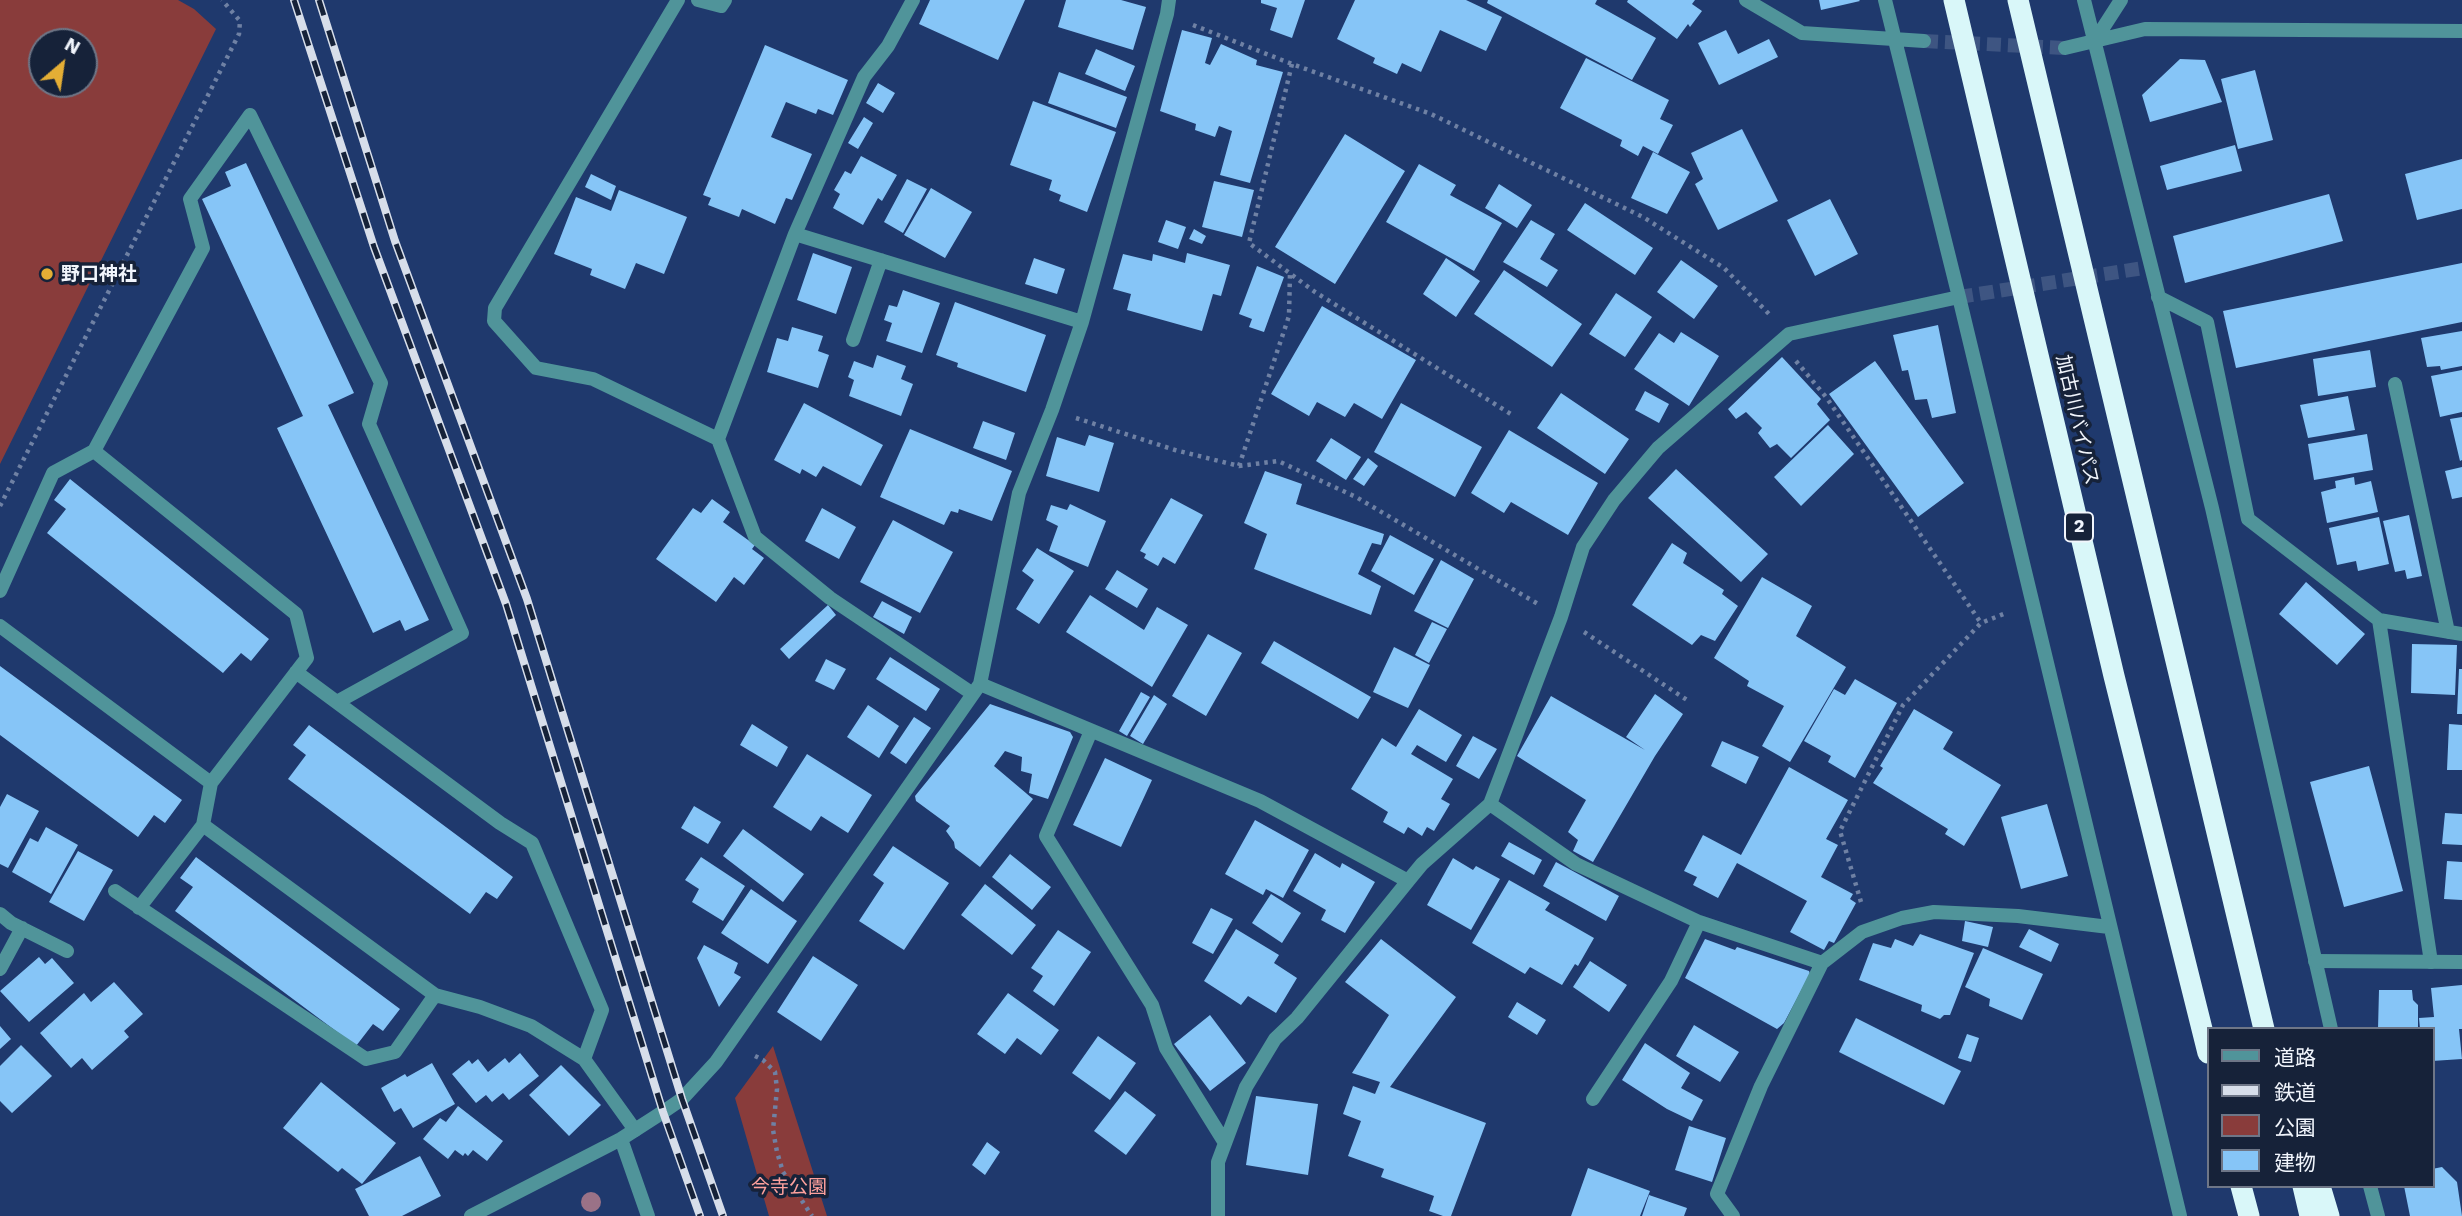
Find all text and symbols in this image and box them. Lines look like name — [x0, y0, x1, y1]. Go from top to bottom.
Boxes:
north arrow — [28, 28, 98, 98]
text: N — [61, 32, 84, 59]
place label: 野口神社 — [61, 263, 137, 285]
marker: 野口神社 — [39, 266, 55, 282]
street label: 加古川バイパス — [2051, 353, 2103, 487]
road number: 2 — [2065, 512, 2093, 542]
legend — [2206, 1027, 2434, 1188]
text: 道路 — [2274, 1045, 2316, 1070]
text: 鉄道 — [2274, 1080, 2316, 1105]
text: 公園 — [2274, 1115, 2316, 1140]
text: 建物 — [2274, 1150, 2316, 1175]
park label: 今寺公園 — [751, 1176, 827, 1198]

